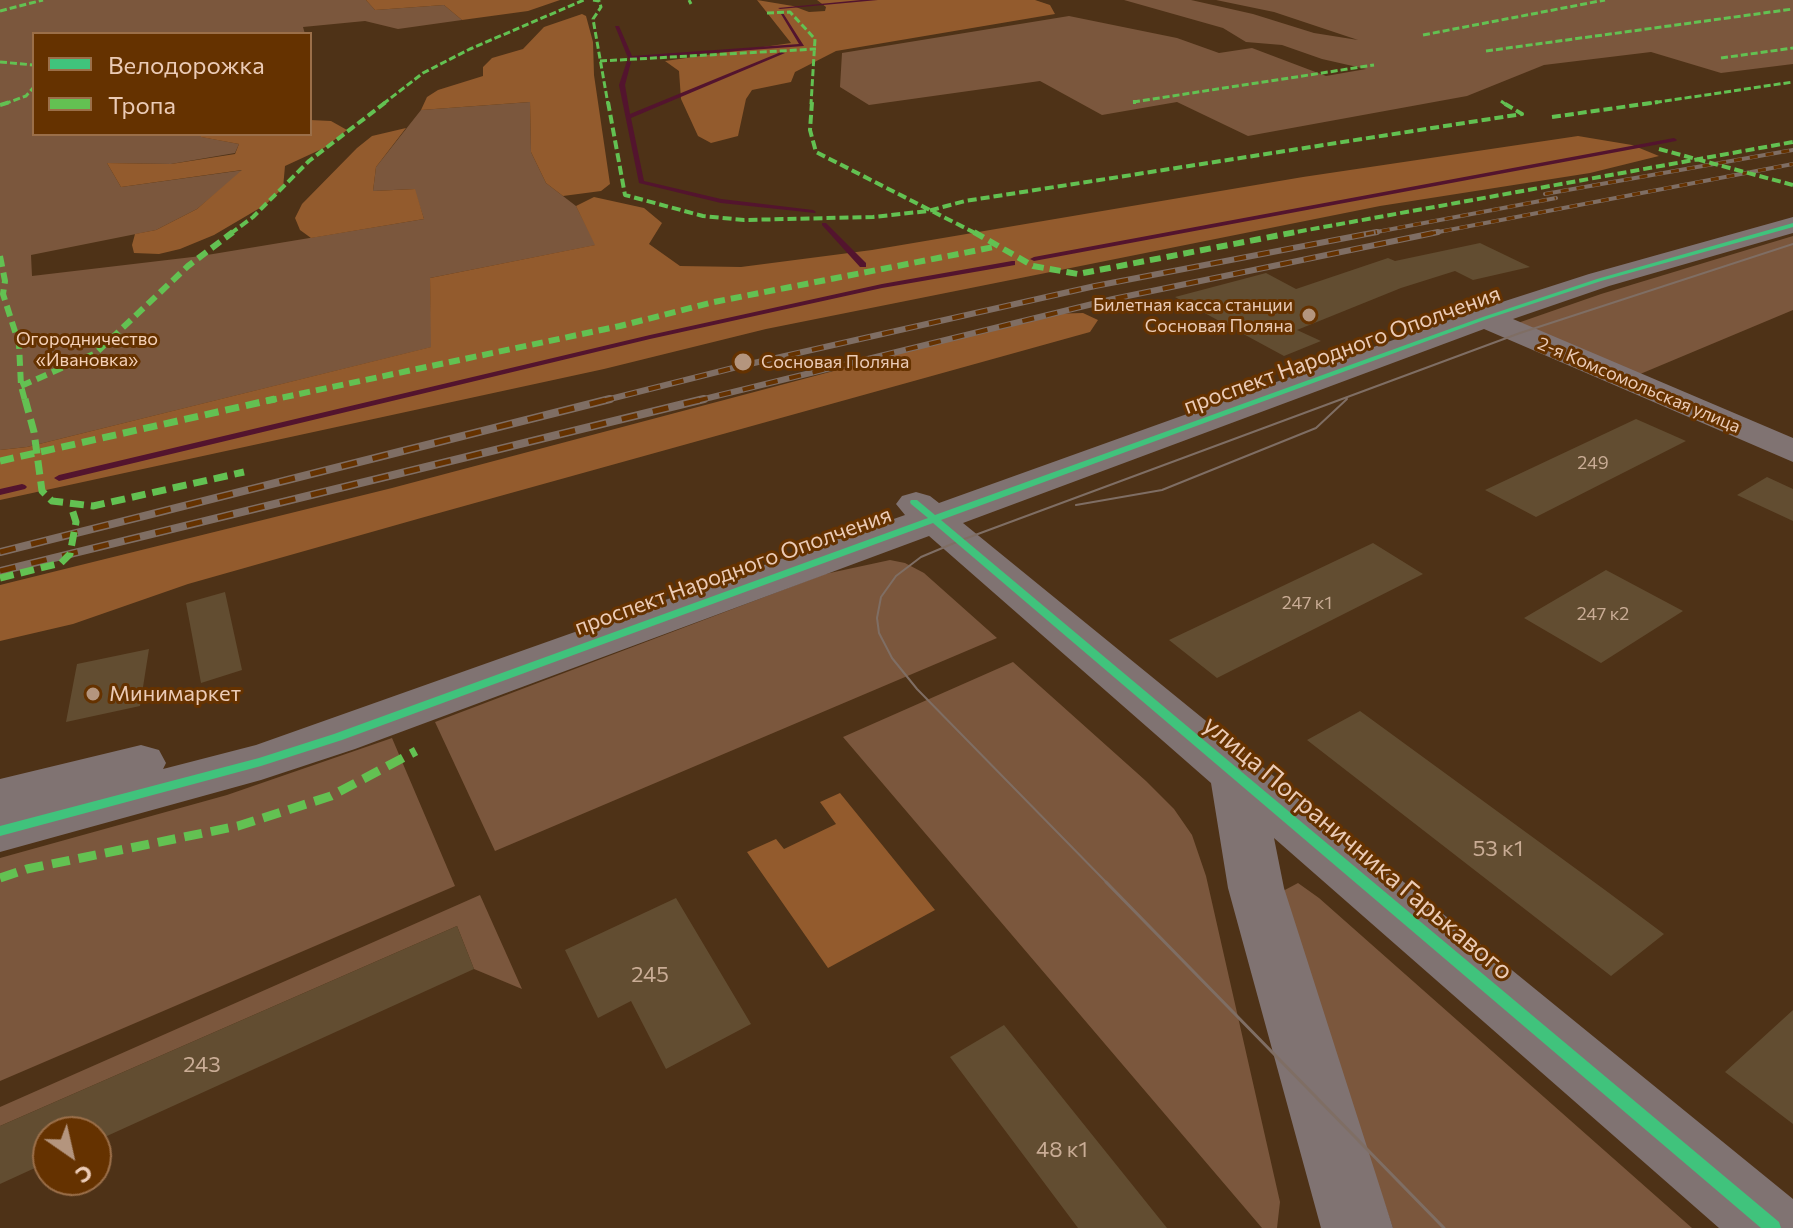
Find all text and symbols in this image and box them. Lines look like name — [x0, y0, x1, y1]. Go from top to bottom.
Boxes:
legend — [32, 32, 312, 136]
text: Велодорожка — [108, 50, 265, 79]
text: Тропа — [108, 90, 176, 119]
street label: проспект Народного Ополчения — [1180, 280, 1504, 420]
place label: Билетная касса станции Сосновая Поляна — [1093, 294, 1293, 336]
marker: Билетная касса станции Сосновая Поляна — [1300, 306, 1318, 324]
park label: Огородничество «Ивановка» — [16, 328, 158, 370]
street label: 2-я Комсомольская улица — [1534, 332, 1744, 438]
marker: Сосновая Поляна — [732, 351, 754, 373]
place label: Сосновая Поляна — [761, 351, 909, 373]
house number: 249 — [1577, 452, 1609, 474]
street label: проспект Народного Ополчения — [571, 501, 895, 641]
house number: 247 к1 — [1282, 592, 1332, 614]
house number: 247 к2 — [1577, 603, 1629, 625]
place label: Минимаркет — [109, 681, 241, 707]
marker: Минимаркет — [84, 685, 102, 703]
street label: улица Пограничника Гарькавого — [1197, 709, 1519, 987]
house number: 53 к1 — [1473, 836, 1523, 862]
house number: 245 — [631, 962, 669, 988]
house number: 243 — [183, 1052, 221, 1078]
north arrow — [32, 1116, 112, 1196]
house number: 48 к1 — [1036, 1137, 1088, 1163]
text: С — [71, 1159, 98, 1190]

